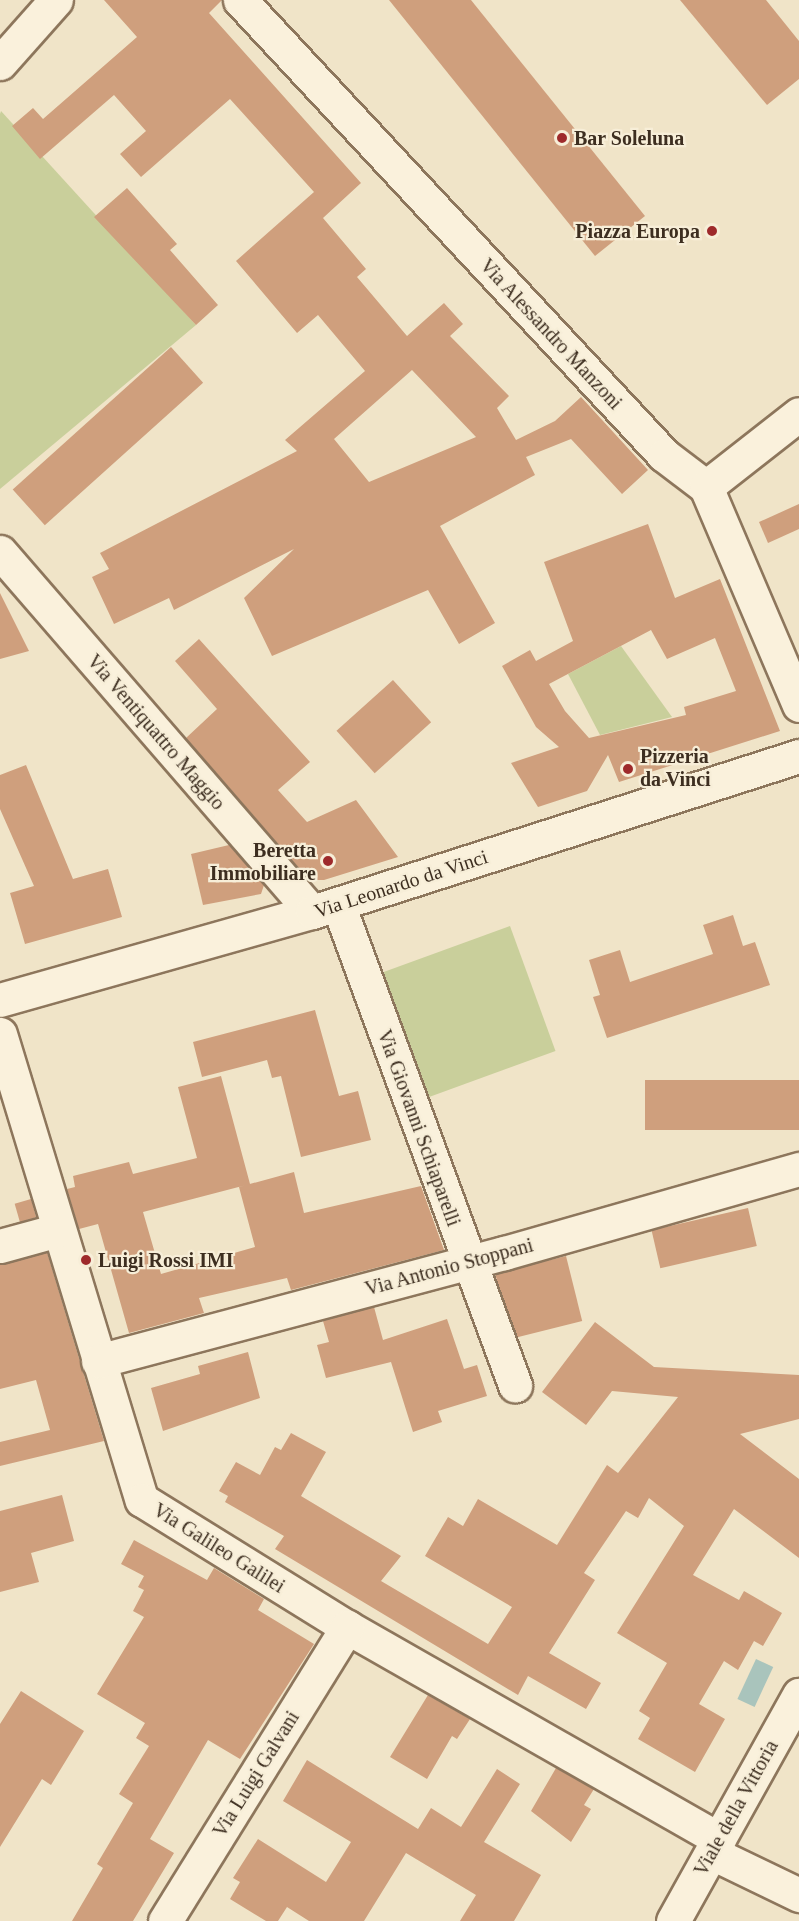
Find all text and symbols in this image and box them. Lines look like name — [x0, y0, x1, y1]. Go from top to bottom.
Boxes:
place label: Bar Soleluna — [574, 126, 685, 150]
marker: Bar Soleluna — [555, 131, 569, 145]
place label: Piazza Europa — [575, 219, 700, 243]
marker: Piazza Europa — [705, 224, 719, 238]
street label: Via Alessandro Manzoni — [474, 253, 628, 415]
street label: Via Ventiquattro Maggio — [82, 649, 230, 815]
place label: Pizzeria da Vinci — [640, 745, 711, 792]
marker: Pizzeria da Vinci — [621, 762, 635, 776]
place label: Beretta Immobiliare — [210, 838, 316, 885]
street label: Via Leonardo da Vinci — [311, 845, 491, 923]
marker: Beretta Immobiliare — [321, 854, 335, 868]
street label: Via Giovanni Schiaparelli — [372, 1026, 466, 1230]
street label: Via Antonio Stoppani — [362, 1233, 536, 1301]
place label: Luigi Rossi IMI — [98, 1248, 234, 1272]
marker: Luigi Rossi IMI — [79, 1253, 93, 1267]
street label: Via Galileo Galilei — [149, 1498, 289, 1598]
street label: Via Luigi Galvani — [208, 1706, 304, 1842]
street label: Viale della Vittoria — [689, 1736, 783, 1880]

